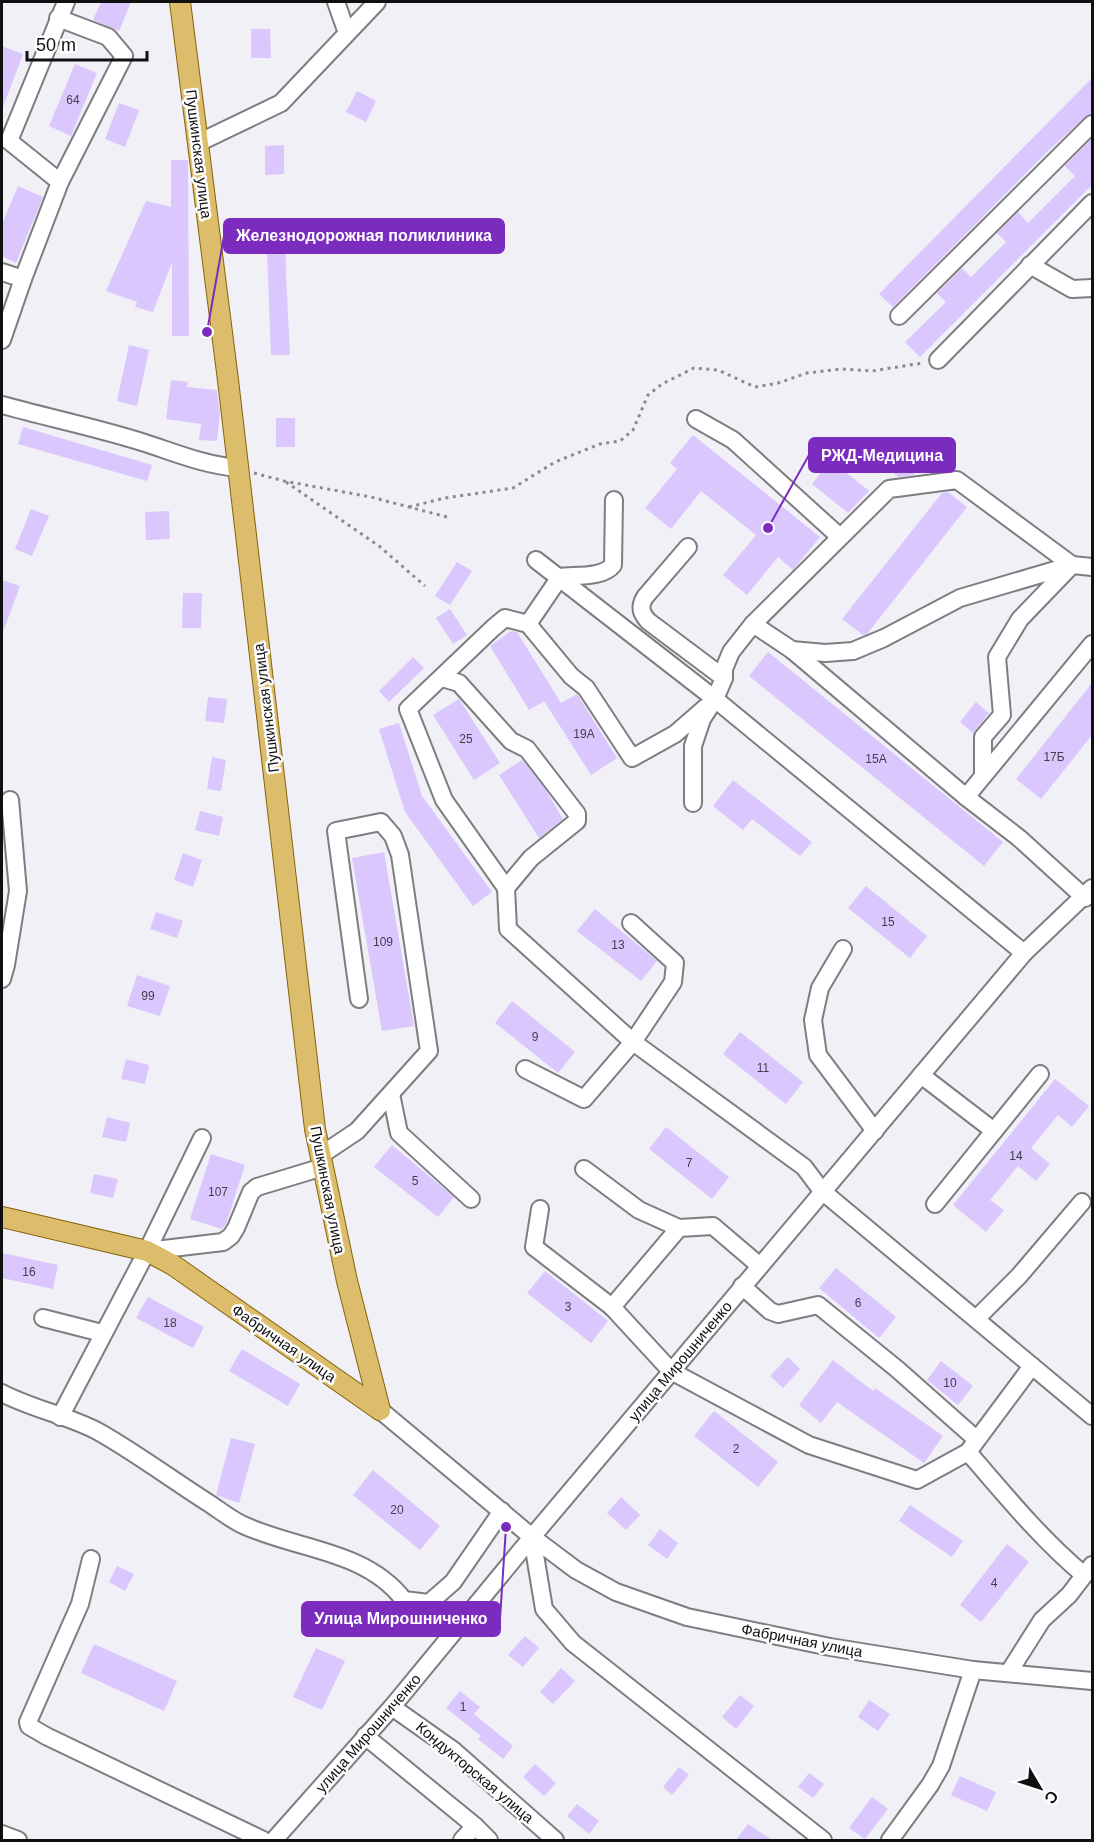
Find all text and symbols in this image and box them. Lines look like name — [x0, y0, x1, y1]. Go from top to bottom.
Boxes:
scale bar — [27, 24, 147, 62]
text: 50 m — [36, 35, 76, 55]
street label: Пушкинская улица — [183, 89, 215, 220]
house number: 64 — [66, 93, 80, 107]
callout: Железнодорожная поликлиника — [224, 219, 504, 253]
text: Железнодорожная поликлиника — [235, 227, 492, 244]
callout: РЖД-Медицина — [809, 438, 955, 472]
text: РЖД-Медицина — [821, 447, 943, 464]
street label: Пушкинская улица — [250, 642, 282, 773]
house number: 19А — [573, 727, 595, 741]
house number: 25 — [459, 732, 473, 746]
house number: 17Б — [1043, 750, 1065, 764]
house number: 15А — [865, 752, 887, 766]
house number: 15 — [881, 915, 895, 929]
house number: 109 — [373, 935, 393, 949]
house number: 13 — [611, 938, 625, 952]
house number: 99 — [141, 989, 155, 1003]
house number: 9 — [532, 1030, 539, 1044]
house number: 11 — [757, 1061, 770, 1075]
street label: Пушкинская улица — [307, 1125, 349, 1256]
house number: 14 — [1009, 1149, 1023, 1163]
house number: 7 — [686, 1156, 693, 1170]
house number: 5 — [412, 1174, 419, 1188]
house number: 107 — [208, 1185, 228, 1199]
house number: 16 — [22, 1265, 36, 1279]
house number: 6 — [855, 1296, 862, 1310]
street label: улица Мирошниченко — [625, 1298, 735, 1424]
house number: 3 — [565, 1300, 572, 1314]
street label: Фабричная улица — [229, 1301, 340, 1386]
house number: 18 — [163, 1316, 177, 1330]
house number: 10 — [943, 1376, 957, 1390]
house number: 2 — [733, 1442, 740, 1456]
house number: 20 — [390, 1503, 404, 1517]
house number: 4 — [991, 1576, 998, 1590]
callout: Улица Мирошниченко — [302, 1602, 500, 1636]
text: Улица Мирошниченко — [314, 1610, 488, 1627]
street label: Фабричная улица — [740, 1620, 865, 1660]
street label: улица Мирошниченко — [312, 1670, 424, 1796]
house number: 1 — [460, 1700, 467, 1714]
street label: Кондукторская улица — [413, 1718, 538, 1826]
north arrow — [1010, 1758, 1070, 1818]
text: С — [1041, 1787, 1062, 1807]

